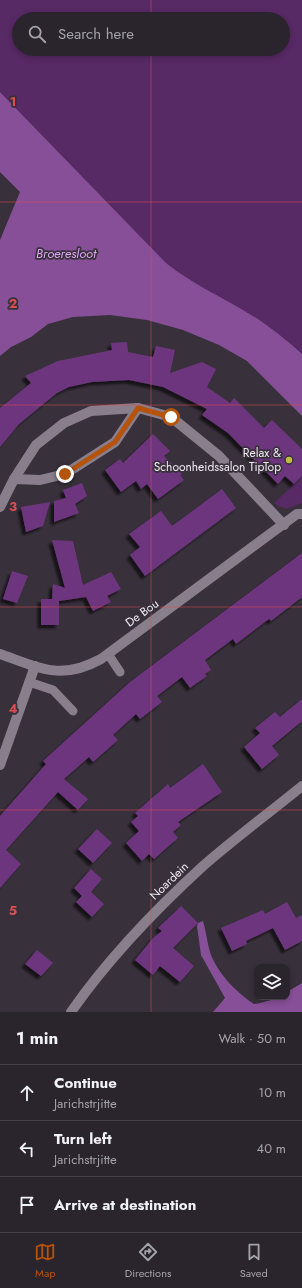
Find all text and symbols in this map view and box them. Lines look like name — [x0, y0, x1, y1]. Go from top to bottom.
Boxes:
search box — [12, 12, 290, 56]
icon: search — [26, 23, 48, 45]
text: Search here — [58, 23, 134, 45]
text: 1 — [10, 92, 16, 111]
water label: Broeresloot — [36, 244, 97, 263]
text: 2 — [9, 294, 17, 313]
route start — [162, 408, 180, 426]
place label: Relax & Schoonheidssalon TipTop — [154, 444, 281, 476]
marker: Relax & Schoonheidssalon TipTop — [284, 455, 294, 465]
route end — [56, 465, 74, 483]
text: 3 — [9, 497, 17, 516]
street label: De Bou — [122, 595, 162, 631]
text: 4 — [8, 699, 18, 718]
street label: Noardein — [145, 858, 193, 904]
text: 5 — [9, 901, 17, 920]
map controls — [254, 964, 290, 1000]
button: layers — [254, 964, 290, 1000]
text: 1 min — [16, 1026, 58, 1050]
text: Walk · 50 m — [219, 1029, 286, 1048]
text: Continue — [54, 1072, 117, 1094]
icon: ahead — [16, 1082, 38, 1104]
text: 10 m — [258, 1083, 286, 1102]
text: Jarichstrjitte — [54, 1094, 117, 1113]
text: Turn left — [54, 1128, 112, 1150]
icon: left — [16, 1138, 38, 1160]
text: 40 m — [257, 1139, 286, 1158]
text: Jarichstrjitte — [54, 1150, 117, 1169]
icon: arrive — [16, 1194, 38, 1216]
text: Arrive at destination — [54, 1194, 196, 1216]
tab: Map — [34, 1241, 56, 1281]
tab: Directions — [125, 1241, 171, 1281]
tab: Saved — [240, 1241, 268, 1281]

